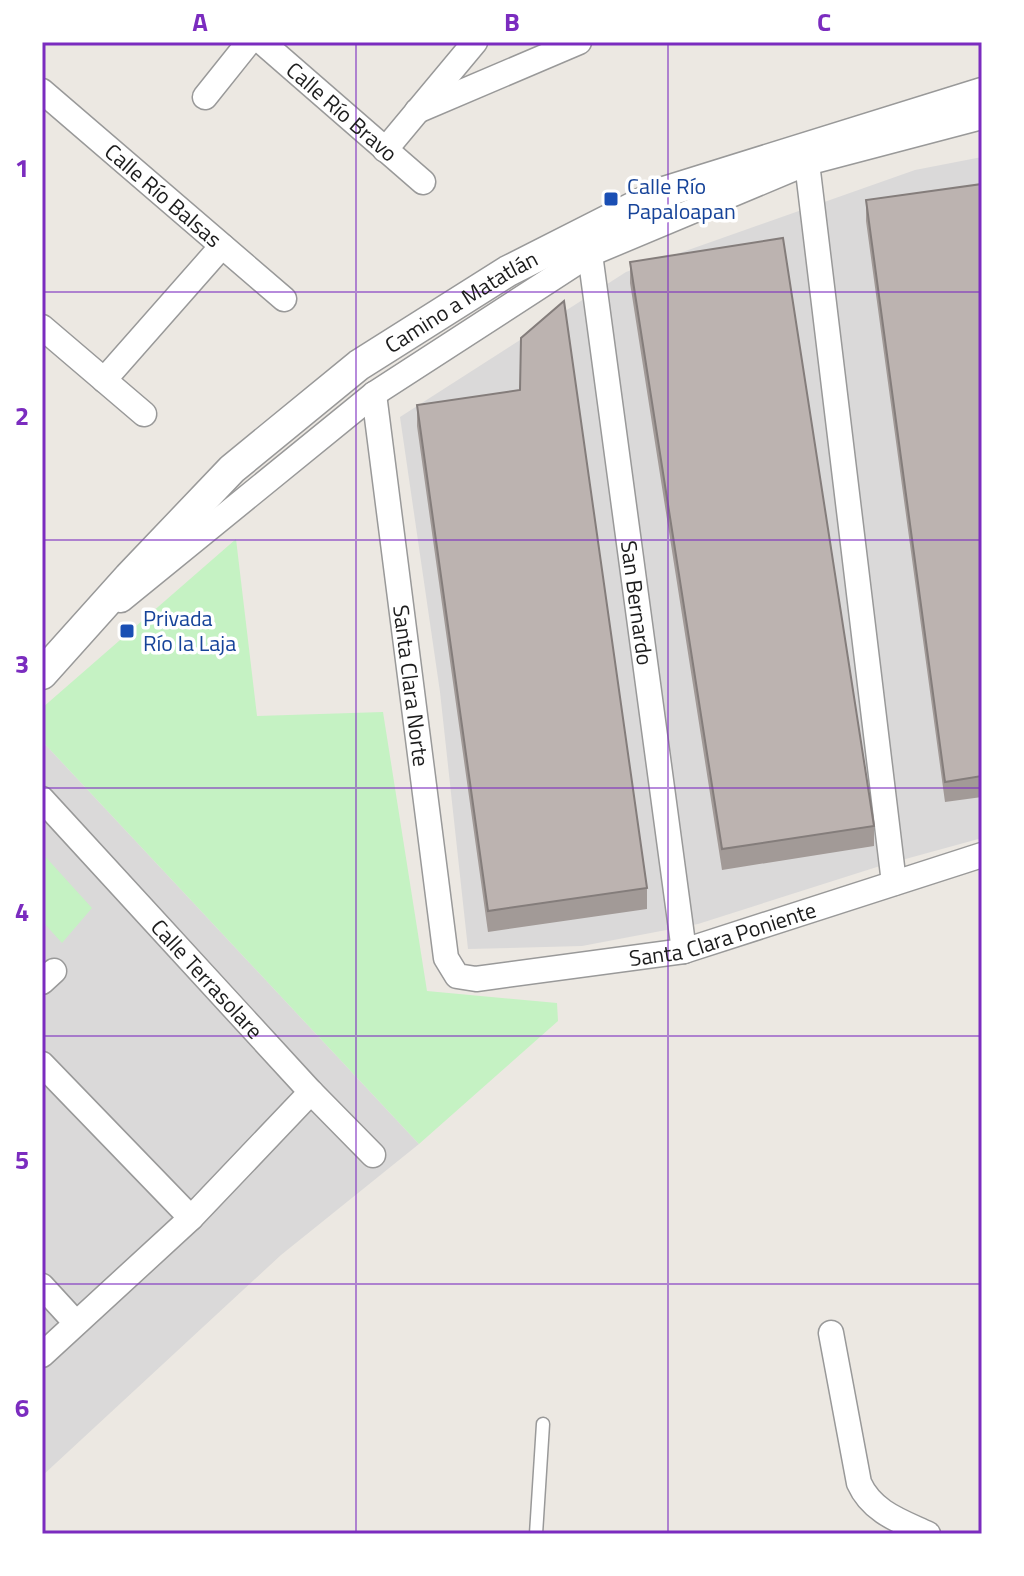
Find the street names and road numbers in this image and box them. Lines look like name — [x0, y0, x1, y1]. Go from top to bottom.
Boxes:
street label: Calle Río Bravo — [279, 53, 405, 170]
street label: Calle Río Balsas — [97, 135, 229, 256]
street label: Camino a Matatlán — [378, 242, 544, 362]
street label: San Bernardo — [612, 538, 662, 667]
street label: Santa Clara Norte — [384, 603, 438, 769]
street label: Santa Clara Poniente — [627, 893, 820, 975]
street label: Calle Terrasolare — [143, 911, 271, 1046]

